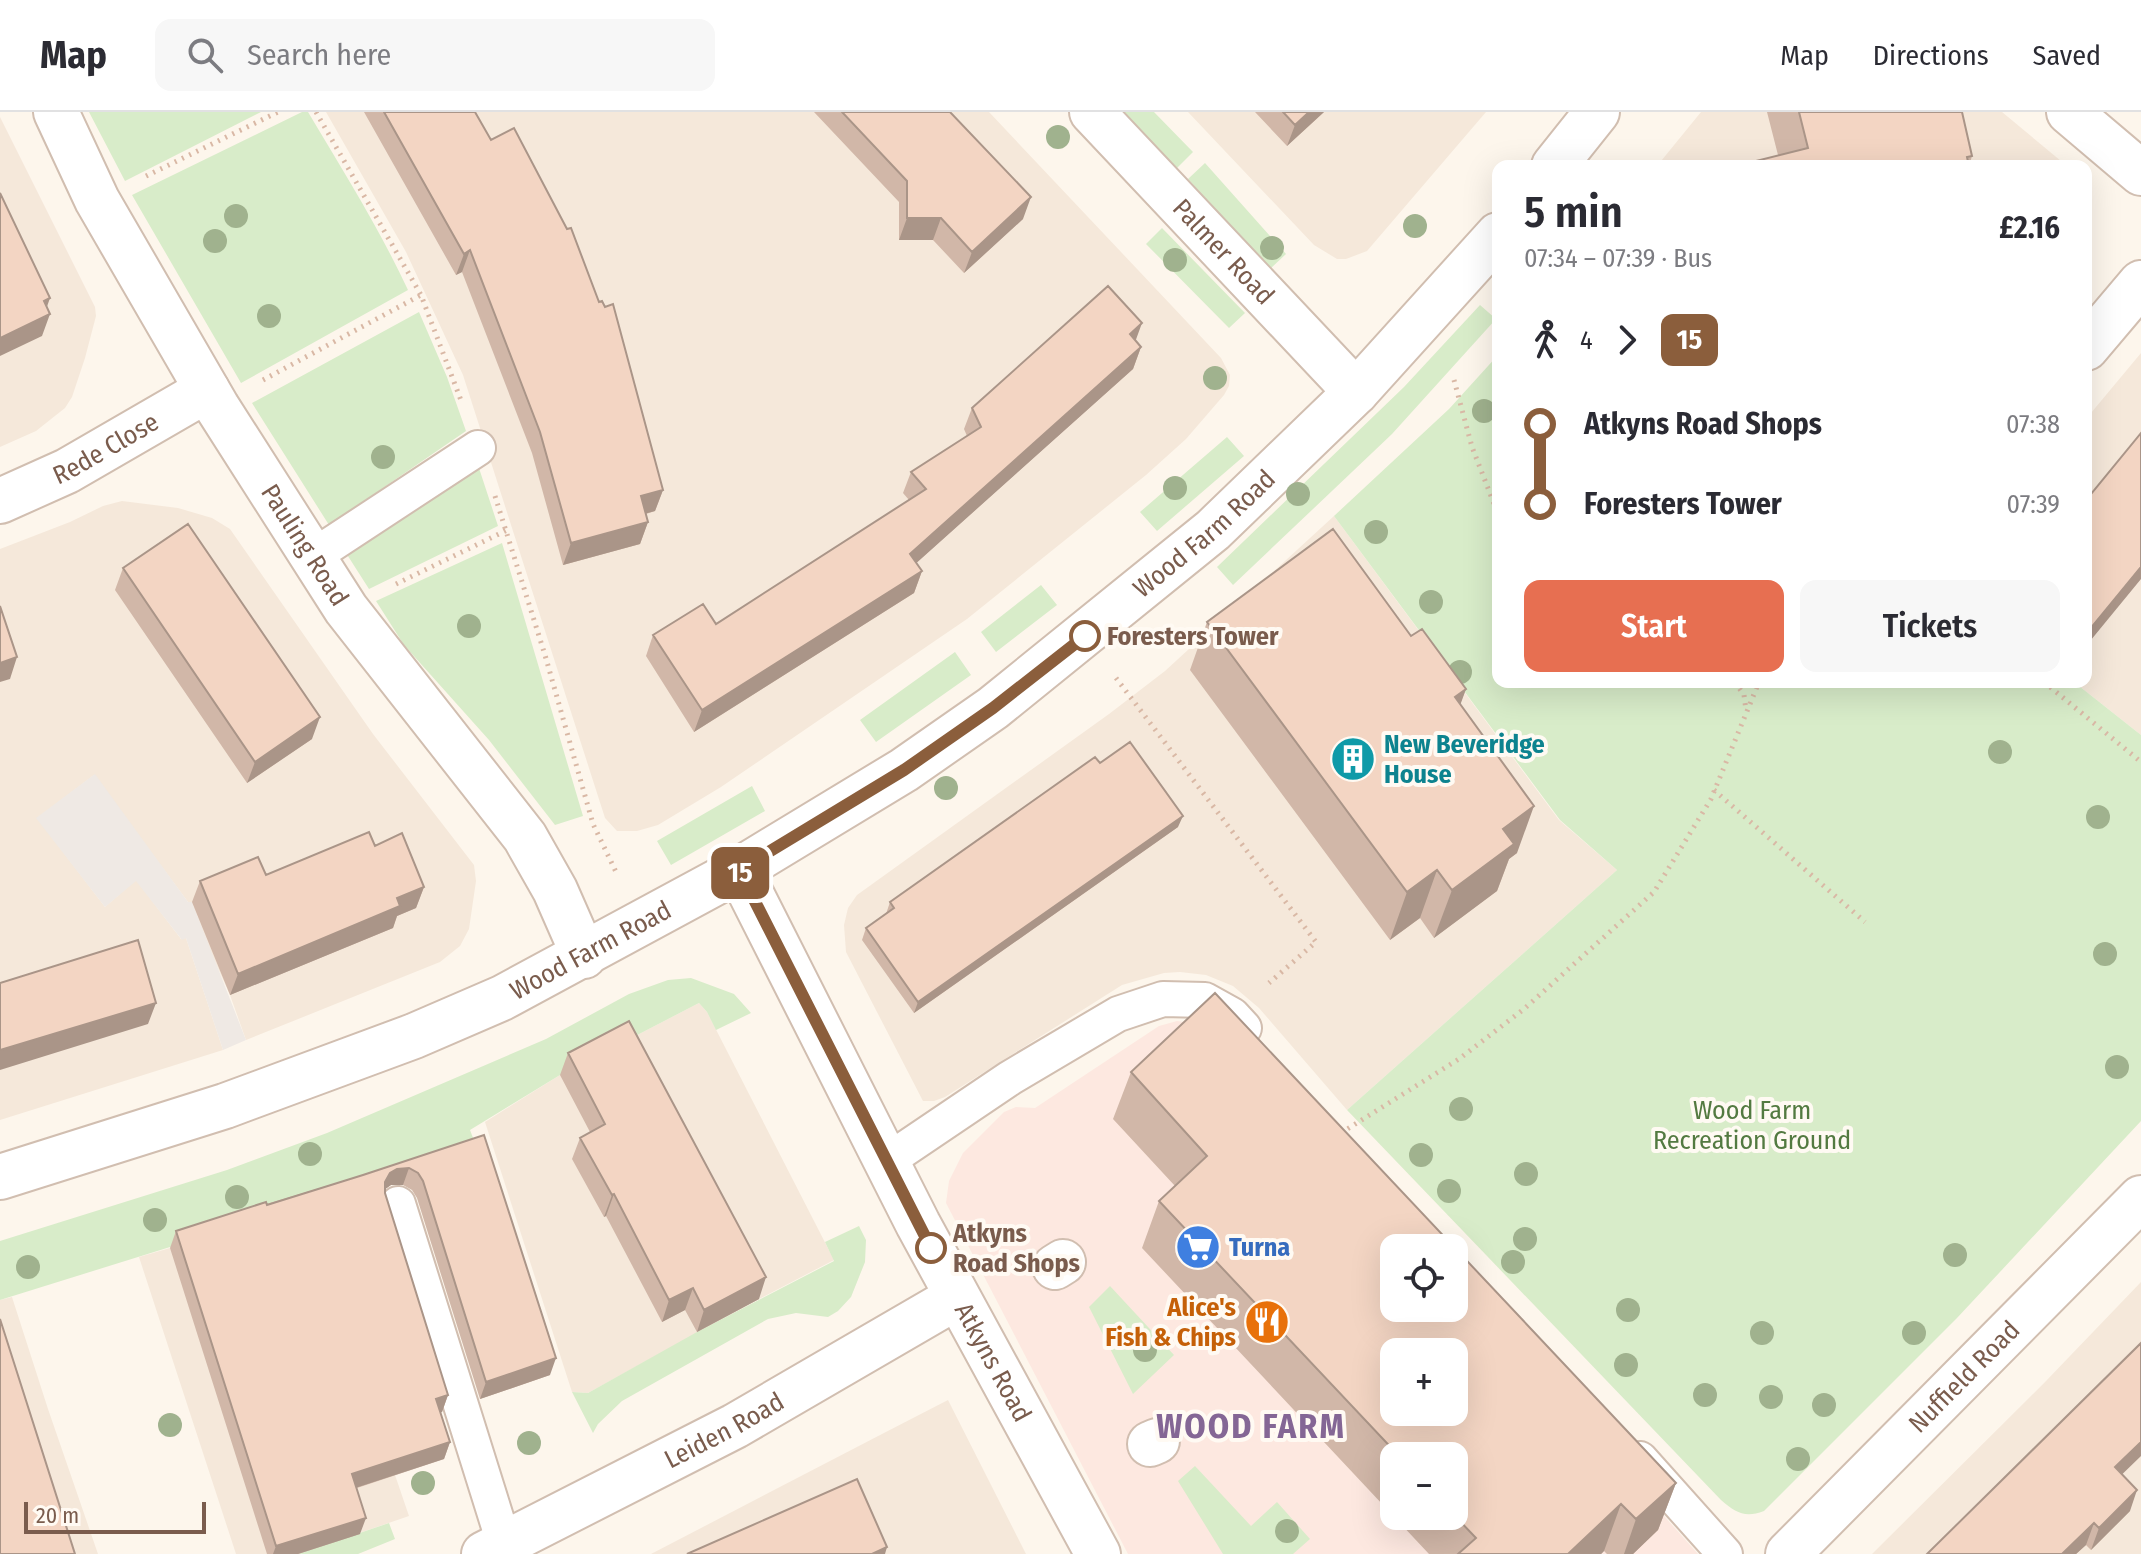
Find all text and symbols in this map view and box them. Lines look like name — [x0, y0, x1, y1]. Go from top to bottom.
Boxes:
search box — [155, 19, 715, 91]
text: Map — [40, 32, 107, 78]
icon: search — [183, 33, 227, 77]
text: Search here — [247, 37, 391, 73]
text: Map — [1780, 39, 1829, 72]
text: Directions — [1873, 39, 1989, 72]
text: Saved — [2033, 39, 2101, 72]
text: 5 min — [1524, 186, 1623, 239]
street label: Palmer Road — [1167, 192, 1281, 311]
text: £2.16 — [1999, 210, 2060, 246]
text: 07:34 – 07:39 · Bus — [1524, 243, 1712, 274]
icon: walk — [1524, 318, 1568, 362]
icon: forward — [1605, 318, 1649, 362]
text: 15 — [1677, 323, 1702, 356]
text: 4 — [1580, 325, 1593, 356]
street label: Rede Close — [48, 406, 164, 491]
text: Atkyns Road Shops — [1584, 406, 1822, 442]
text: 07:38 — [2006, 409, 2060, 440]
street label: Wood Farm Road — [1127, 463, 1281, 604]
street label: Pauling Road — [255, 478, 355, 611]
text: Foresters Tower — [1584, 486, 1782, 522]
text: 07:39 — [2007, 489, 2060, 520]
button: Start — [1524, 580, 1784, 672]
button: Tickets — [1800, 580, 2060, 672]
marker: Foresters Tower — [1070, 621, 1100, 651]
place label: Foresters Tower — [1107, 621, 1279, 652]
place label: New Beveridge House — [1384, 729, 1545, 790]
building icon: New Beveridge House — [1329, 735, 1377, 783]
line badge: 15 — [704, 847, 776, 899]
text: 15 — [727, 856, 753, 889]
street label: Wood Farm Road — [505, 894, 676, 1006]
park label: Wood Farm Recreation Ground — [1653, 1095, 1851, 1156]
place label: Atkyns Road Shops — [952, 1218, 1080, 1279]
supermarket icon: Turna — [1174, 1223, 1222, 1271]
place label: Turna — [1229, 1232, 1290, 1263]
marker: Atkyns Road Shops — [916, 1233, 946, 1263]
map controls — [1380, 1234, 1468, 1530]
button: locate — [1380, 1234, 1468, 1322]
place label: Alice's Fish & Chips — [1105, 1292, 1236, 1353]
street label: Atkyns Road — [948, 1297, 1038, 1427]
restaurant icon: Alice's Fish & Chips — [1243, 1298, 1291, 1346]
street label: Nuffield Road — [1902, 1314, 2026, 1439]
button: + — [1380, 1338, 1468, 1426]
street label: Leiden Road — [659, 1386, 789, 1475]
district label: WOOD FARM — [1156, 1406, 1346, 1447]
button: − — [1380, 1442, 1468, 1530]
scale bar — [24, 1498, 206, 1534]
text: 20 m — [36, 1502, 79, 1529]

